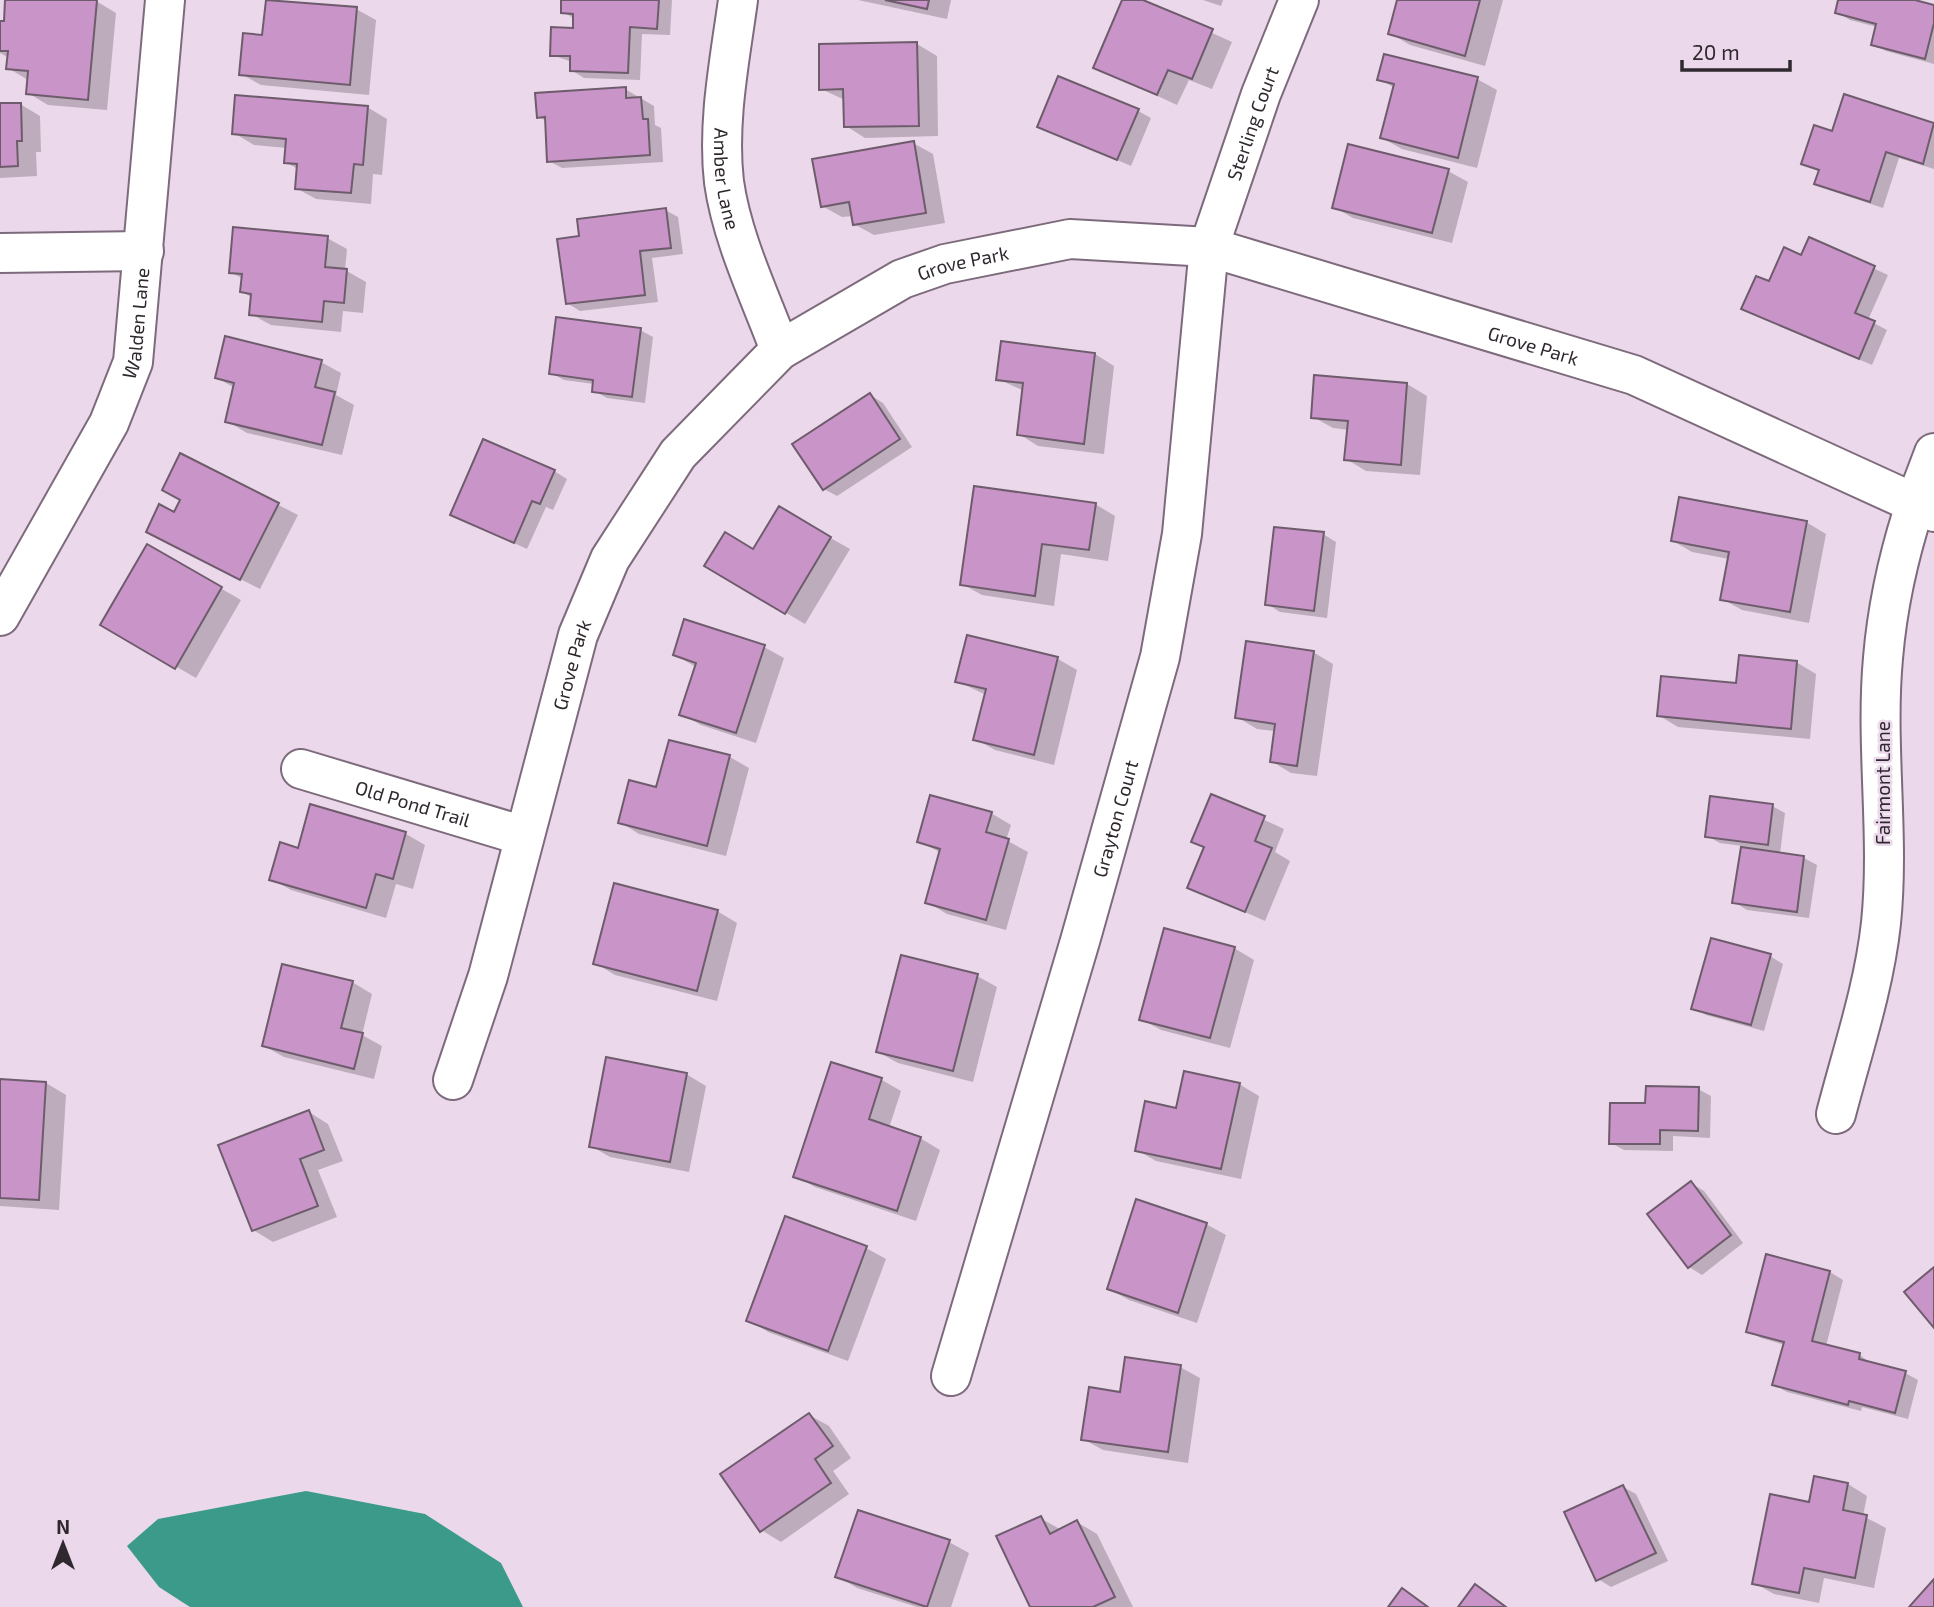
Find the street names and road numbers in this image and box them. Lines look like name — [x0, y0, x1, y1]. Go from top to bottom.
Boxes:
street label: Sterling Court — [1221, 63, 1283, 183]
street label: Amber Lane — [710, 127, 746, 232]
street label: Grove Park — [914, 240, 1011, 284]
street label: Walden Lane — [116, 267, 153, 382]
street label: Grove Park — [1486, 320, 1582, 369]
street label: Grove Park — [547, 615, 595, 712]
street label: Fairmont Lane — [1871, 721, 1894, 845]
street label: Grayton Court — [1087, 757, 1142, 880]
street label: Old Pond Trail — [353, 775, 474, 831]

